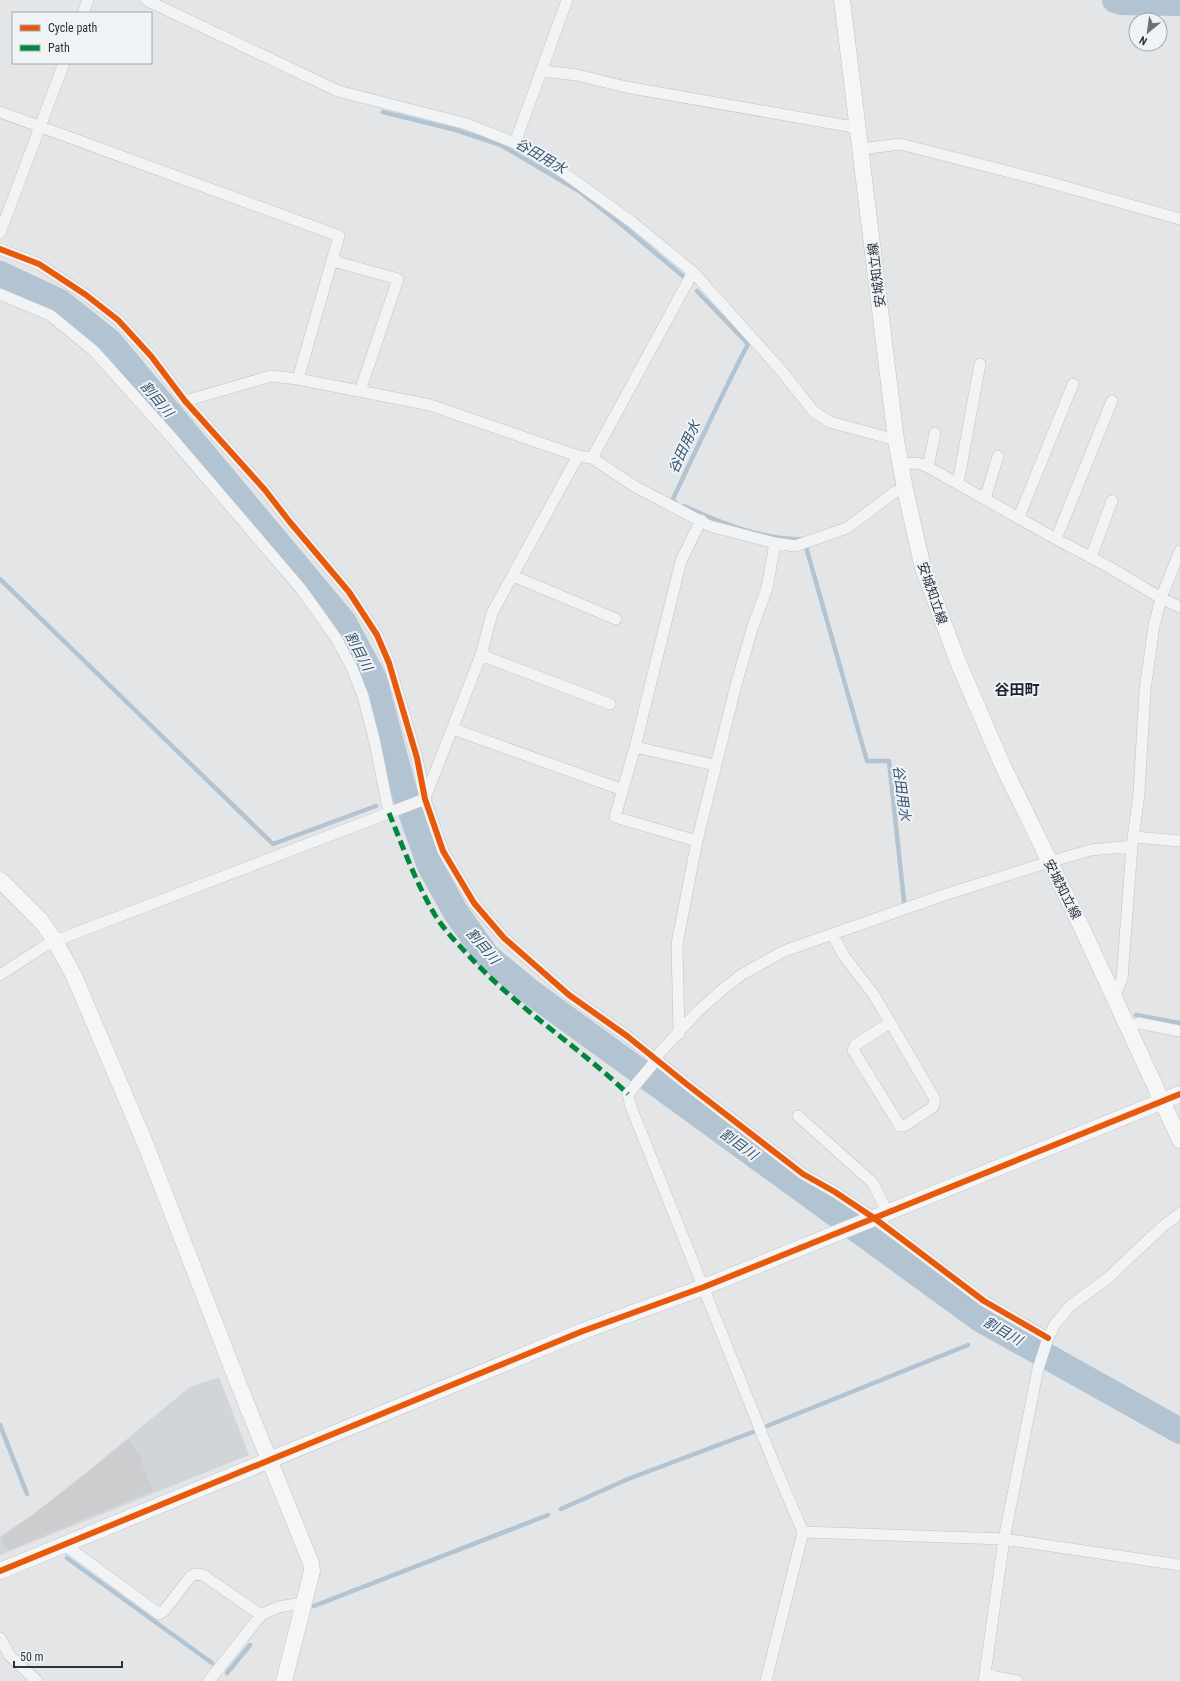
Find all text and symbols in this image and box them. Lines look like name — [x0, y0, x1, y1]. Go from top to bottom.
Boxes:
legend — [12, 12, 152, 64]
north arrow — [1128, 12, 1168, 52]
text: Cycle path — [48, 21, 98, 35]
text: N — [1137, 33, 1149, 48]
text: Path — [48, 41, 70, 55]
water label: 谷田用水 — [513, 135, 571, 178]
street label: 安城知立線 — [865, 242, 888, 308]
water label: 割目川 — [137, 378, 178, 422]
water label: 谷田用水 — [665, 416, 704, 476]
street label: 安城知立線 — [915, 560, 950, 626]
water label: 割目川 — [342, 629, 377, 675]
district label: 谷田町 — [994, 681, 1040, 699]
water label: 谷田用水 — [890, 764, 914, 824]
street label: 安城知立線 — [1041, 857, 1084, 922]
water label: 割目川 — [463, 925, 504, 969]
water label: 割目川 — [717, 1125, 762, 1164]
water label: 割目川 — [981, 1314, 1027, 1349]
scale bar — [14, 1643, 122, 1669]
text: 50 m — [20, 1650, 44, 1664]

